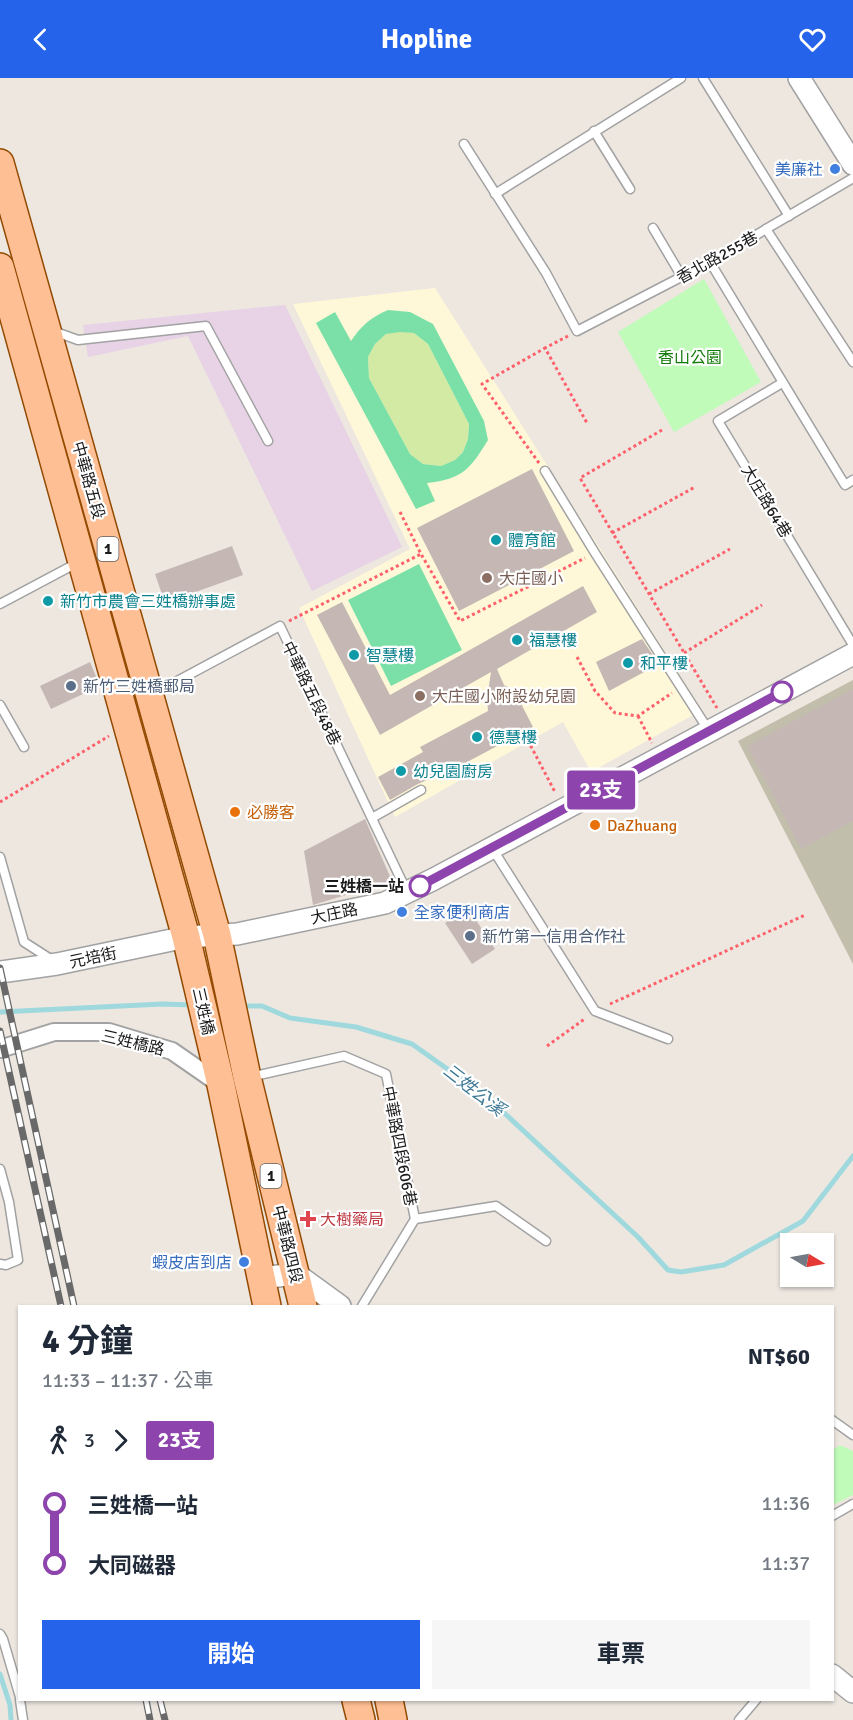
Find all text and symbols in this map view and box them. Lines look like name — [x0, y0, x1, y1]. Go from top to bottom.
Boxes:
icon: back — [24, 23, 57, 56]
text: Hopline — [381, 23, 472, 56]
icon: heart — [796, 23, 829, 56]
place label: 美廉社 — [775, 160, 823, 180]
marker: 美廉社 — [828, 162, 842, 176]
street label: 香北路255巷 — [673, 227, 762, 288]
park label: 香山公園 — [658, 348, 722, 368]
street label: 中華路五段 — [67, 439, 109, 521]
street label: 大庄路64巷 — [737, 462, 796, 542]
place label: 體育館 — [508, 531, 556, 551]
marker: 體育館 — [489, 533, 503, 547]
road number: 1 — [98, 537, 118, 561]
place label: 大庄國小 — [499, 569, 563, 589]
marker: 大庄國小 — [480, 571, 494, 585]
place label: 新竹市農會三姓橋辦事處 — [60, 592, 236, 612]
marker: 新竹市農會三姓橋辦事處 — [41, 594, 55, 608]
place label: 福慧樓 — [529, 631, 577, 651]
marker: 福慧樓 — [510, 633, 524, 647]
street label: 中華路五段48巷 — [277, 638, 345, 749]
place label: 智慧樓 — [366, 646, 414, 666]
marker: 智慧樓 — [347, 648, 361, 662]
place label: 和平樓 — [640, 654, 688, 674]
marker: 和平樓 — [621, 656, 635, 670]
place label: 新竹三姓橋郵局 — [83, 677, 195, 697]
marker: 新竹三姓橋郵局 — [64, 679, 78, 693]
unlabelled marker — [771, 681, 793, 703]
place label: 大庄國小附設幼兒園 — [432, 687, 576, 707]
marker: 大庄國小附設幼兒園 — [413, 689, 427, 703]
place label: 德慧樓 — [489, 728, 537, 748]
marker: 德慧樓 — [470, 730, 484, 744]
place label: 幼兒園廚房 — [413, 762, 493, 782]
marker: 幼兒園廚房 — [394, 764, 408, 778]
line badge: 23支 — [566, 770, 636, 810]
text: 23支 — [579, 777, 623, 803]
place label: 必勝客 — [247, 803, 295, 823]
marker: 必勝客 — [228, 805, 242, 819]
place label: DaZhuang — [607, 816, 677, 836]
marker: DaZhuang — [588, 818, 602, 832]
marker: 三姓橋一站 — [409, 875, 431, 897]
place label: 三姓橋一站 — [324, 877, 404, 897]
street label: 大庄路 — [309, 899, 360, 929]
place label: 全家便利商店 — [414, 903, 510, 923]
marker: 全家便利商店 — [395, 905, 409, 919]
place label: 新竹第一信用合作社 — [482, 927, 626, 947]
marker: 新竹第一信用合作社 — [463, 929, 477, 943]
street label: 元培街 — [68, 943, 119, 973]
street label: 三姓橋 — [188, 986, 218, 1037]
street label: 三姓橋路 — [99, 1026, 166, 1060]
water label: 三姓公溪 — [439, 1059, 512, 1123]
street label: 中華路四段606巷 — [378, 1084, 420, 1208]
road number: 1 — [260, 1164, 282, 1188]
street label: 中華路四段 — [268, 1203, 306, 1285]
place label: 大樹藥局 — [320, 1210, 384, 1230]
marker: 大樹藥局 — [301, 1212, 315, 1226]
north arrow — [780, 1233, 834, 1287]
map controls — [780, 1233, 834, 1287]
place label: 蝦皮店到店 — [152, 1253, 232, 1273]
marker: 蝦皮店到店 — [237, 1255, 251, 1269]
text: 4 分鐘 — [42, 1321, 133, 1362]
text: NT$60 — [748, 1343, 810, 1370]
text: 11:33 – 11:37 · 公車 — [42, 1368, 213, 1393]
icon: walk — [42, 1424, 75, 1457]
icon: forward — [104, 1424, 137, 1457]
text: 23支 — [158, 1427, 202, 1453]
text: 3 — [84, 1428, 95, 1453]
text: 11:36 — [761, 1491, 810, 1516]
text: 三姓橋一站 — [88, 1492, 198, 1519]
text: 11:37 — [761, 1551, 810, 1576]
text: 大同磁器 — [88, 1552, 176, 1579]
button: 開始 — [42, 1620, 420, 1689]
button: 車票 — [432, 1620, 810, 1689]

